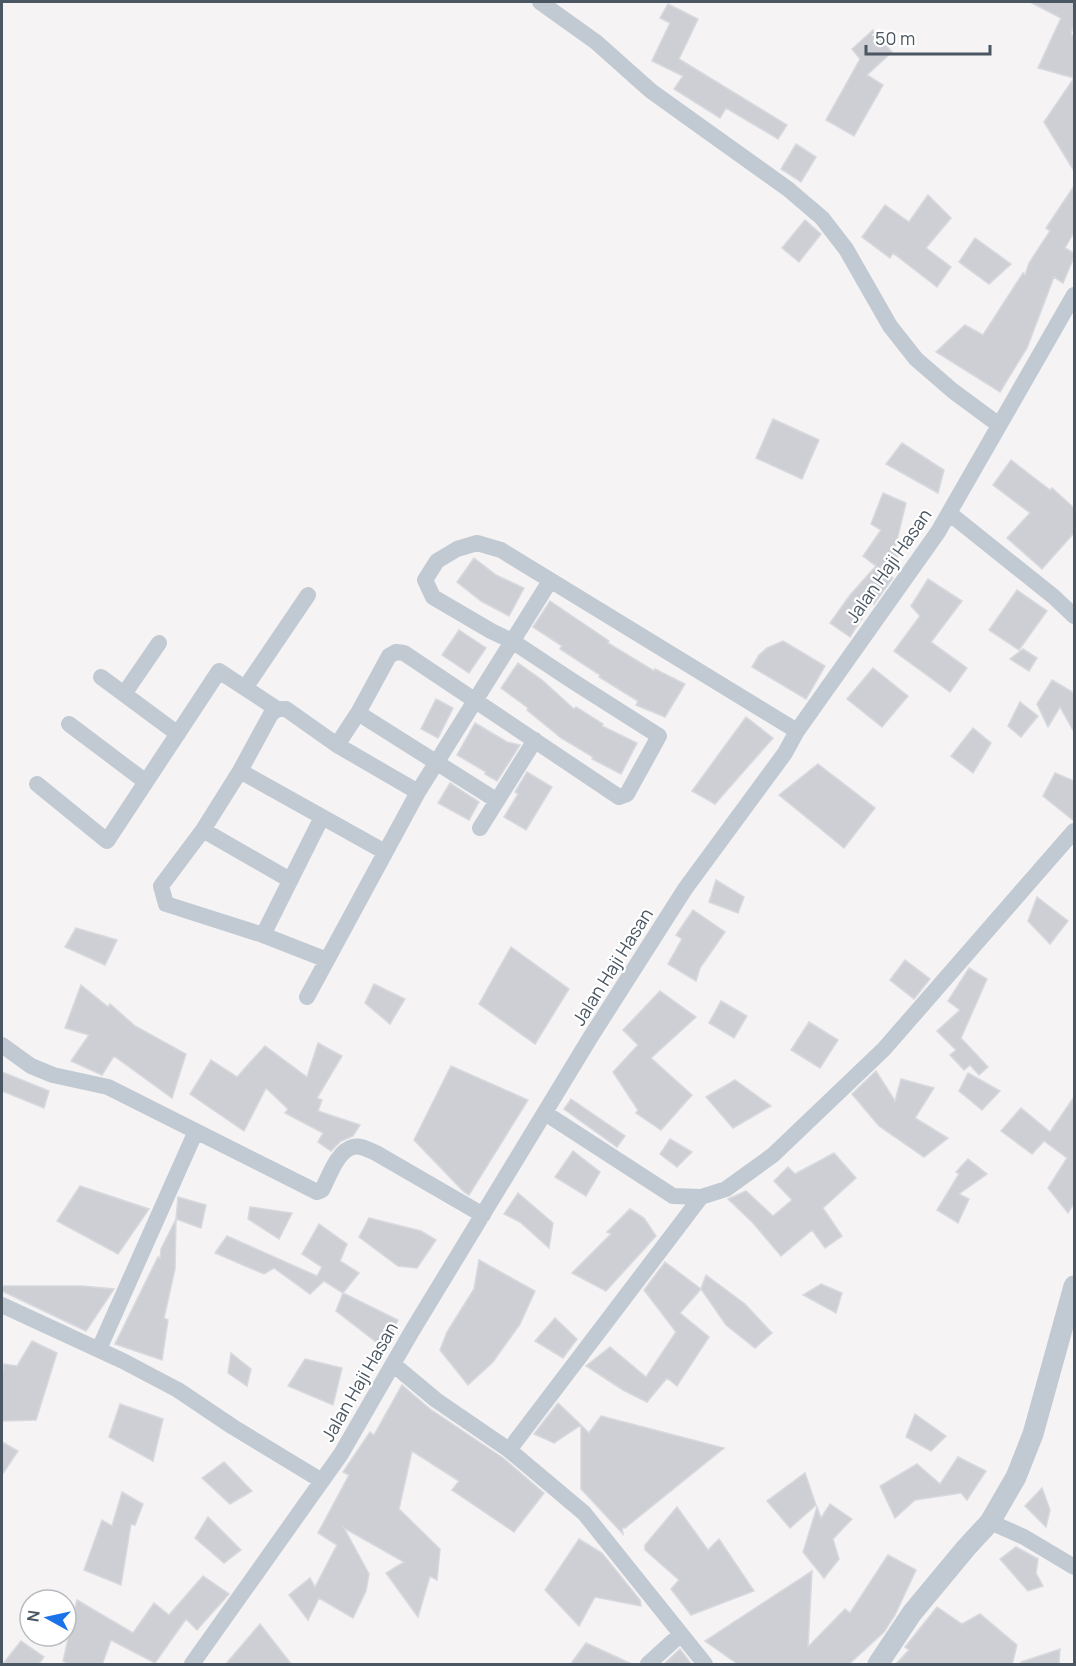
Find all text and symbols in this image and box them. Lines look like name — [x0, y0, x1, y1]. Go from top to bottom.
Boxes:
scale bar — [866, 18, 990, 56]
text: 50 m — [875, 26, 915, 50]
street label: Jalan Haji Hasan — [840, 504, 936, 627]
street label: Jalan Haji Hasan — [566, 903, 658, 1030]
street label: Jalan Haji Hasan — [315, 1318, 403, 1445]
north arrow — [18, 1588, 78, 1648]
text: N — [21, 1609, 45, 1623]

